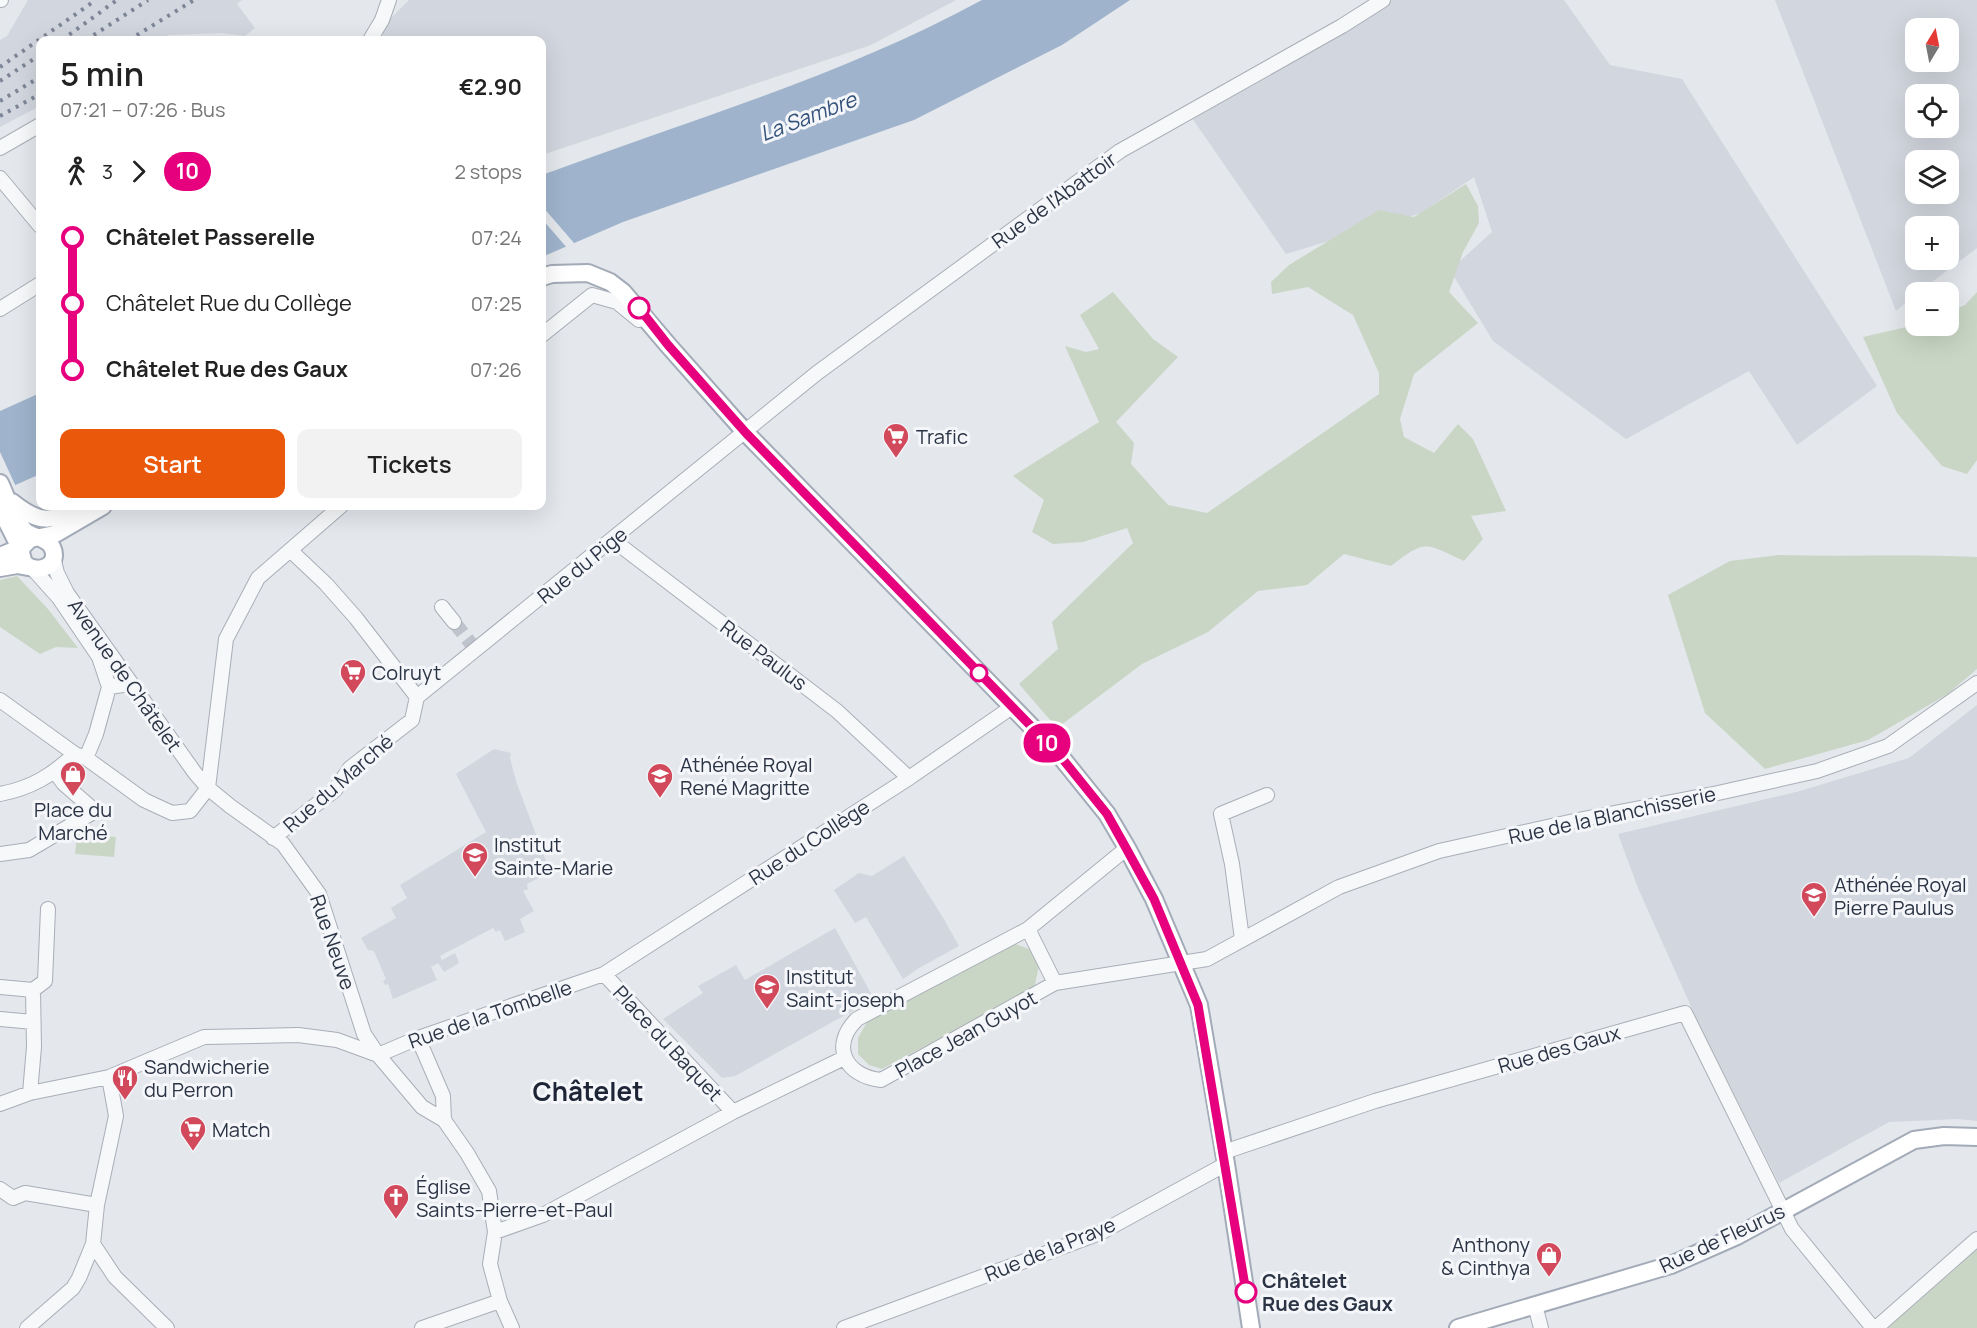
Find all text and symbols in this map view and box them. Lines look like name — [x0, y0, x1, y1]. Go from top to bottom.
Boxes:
north arrow — [1905, 18, 1959, 72]
map controls — [1905, 18, 1959, 336]
text: 5 min — [60, 51, 144, 96]
text: €2.90 — [459, 72, 522, 102]
water label: La Sambre — [756, 84, 862, 147]
button: locate — [1905, 84, 1959, 138]
text: 07:21 – 07:26 · Bus — [60, 96, 225, 123]
street label: Rue de l'Abattoir — [986, 146, 1122, 254]
button: layers — [1905, 150, 1959, 204]
icon: walk — [60, 155, 93, 188]
icon: forward — [122, 155, 155, 188]
text: 10 — [176, 157, 199, 185]
text: 3 — [102, 158, 113, 185]
text: 2 stops — [454, 158, 522, 185]
button: + — [1905, 216, 1959, 270]
text: Châtelet Passerelle — [106, 222, 315, 252]
text: 07:24 — [471, 224, 522, 251]
button: − — [1905, 282, 1959, 336]
text: Châtelet Rue du Collège — [106, 288, 352, 318]
text: 07:25 — [471, 290, 522, 317]
unlabelled marker — [628, 297, 650, 319]
text: Châtelet Rue des Gaux — [106, 354, 348, 384]
text: 07:26 — [470, 356, 522, 383]
supermarket icon: Trafic — [881, 421, 911, 459]
place label: Trafic — [916, 423, 968, 450]
button: Start — [60, 429, 285, 498]
button: Tickets — [297, 429, 522, 498]
street label: Rue du Pige — [531, 520, 633, 610]
street label: Avenue de Châtelet — [62, 593, 188, 757]
street label: Rue Paulus — [715, 614, 813, 696]
supermarket icon: Colruyt — [338, 657, 368, 695]
place label: Colruyt — [372, 659, 441, 686]
unlabelled marker — [970, 664, 988, 682]
line badge: 10 — [1020, 724, 1074, 762]
street label: Rue du Marché — [277, 728, 399, 838]
text: 10 — [1035, 729, 1059, 757]
place label: Athénée Royal René Magritte — [680, 751, 813, 801]
shop icon: Place du Marché — [58, 759, 88, 797]
school or university icon: Athénée Royal René Magritte — [645, 761, 675, 799]
street label: Rue de la Blanchisserie — [1506, 780, 1718, 850]
street label: Rue du Collège — [744, 793, 874, 891]
place label: Place du Marché — [34, 796, 112, 846]
place label: Institut Sainte-Marie — [494, 831, 613, 881]
school or university icon: Institut Sainte-Marie — [460, 840, 490, 878]
place label: Athénée Royal Pierre Paulus — [1834, 871, 1967, 921]
school or university icon: Athénée Royal Pierre Paulus — [1799, 880, 1829, 918]
street label: Rue Neuve — [304, 891, 362, 993]
place label: Institut Saint-joseph — [786, 963, 905, 1013]
school or university icon: Institut Saint-joseph — [752, 972, 782, 1010]
street label: Rue de la Tombelle — [405, 973, 575, 1055]
street label: Place du Baquet — [607, 979, 729, 1107]
street label: Place Jean Guyot — [890, 984, 1042, 1084]
street label: Rue des Gaux — [1495, 1019, 1624, 1079]
place label: Sandwicherie du Perron — [144, 1053, 269, 1103]
restaurant icon: Sandwicherie du Perron — [110, 1063, 140, 1101]
district label: Châtelet — [533, 1073, 643, 1109]
supermarket icon: Match — [178, 1114, 208, 1152]
place label: Match — [212, 1116, 270, 1143]
place label: Église Saints-Pierre-et-Paul — [416, 1173, 613, 1223]
church icon: Église Saints-Pierre-et-Paul — [381, 1182, 411, 1220]
street label: Rue de Fleurus — [1655, 1197, 1789, 1279]
street label: Rue de la Praye — [981, 1210, 1119, 1288]
place label: Anthony & Cinthya — [1441, 1231, 1530, 1281]
shop icon: Anthony & Cinthya — [1534, 1240, 1564, 1278]
place label: Châtelet Rue des Gaux — [1262, 1267, 1393, 1317]
marker: Châtelet Rue des Gaux — [1235, 1281, 1257, 1303]

